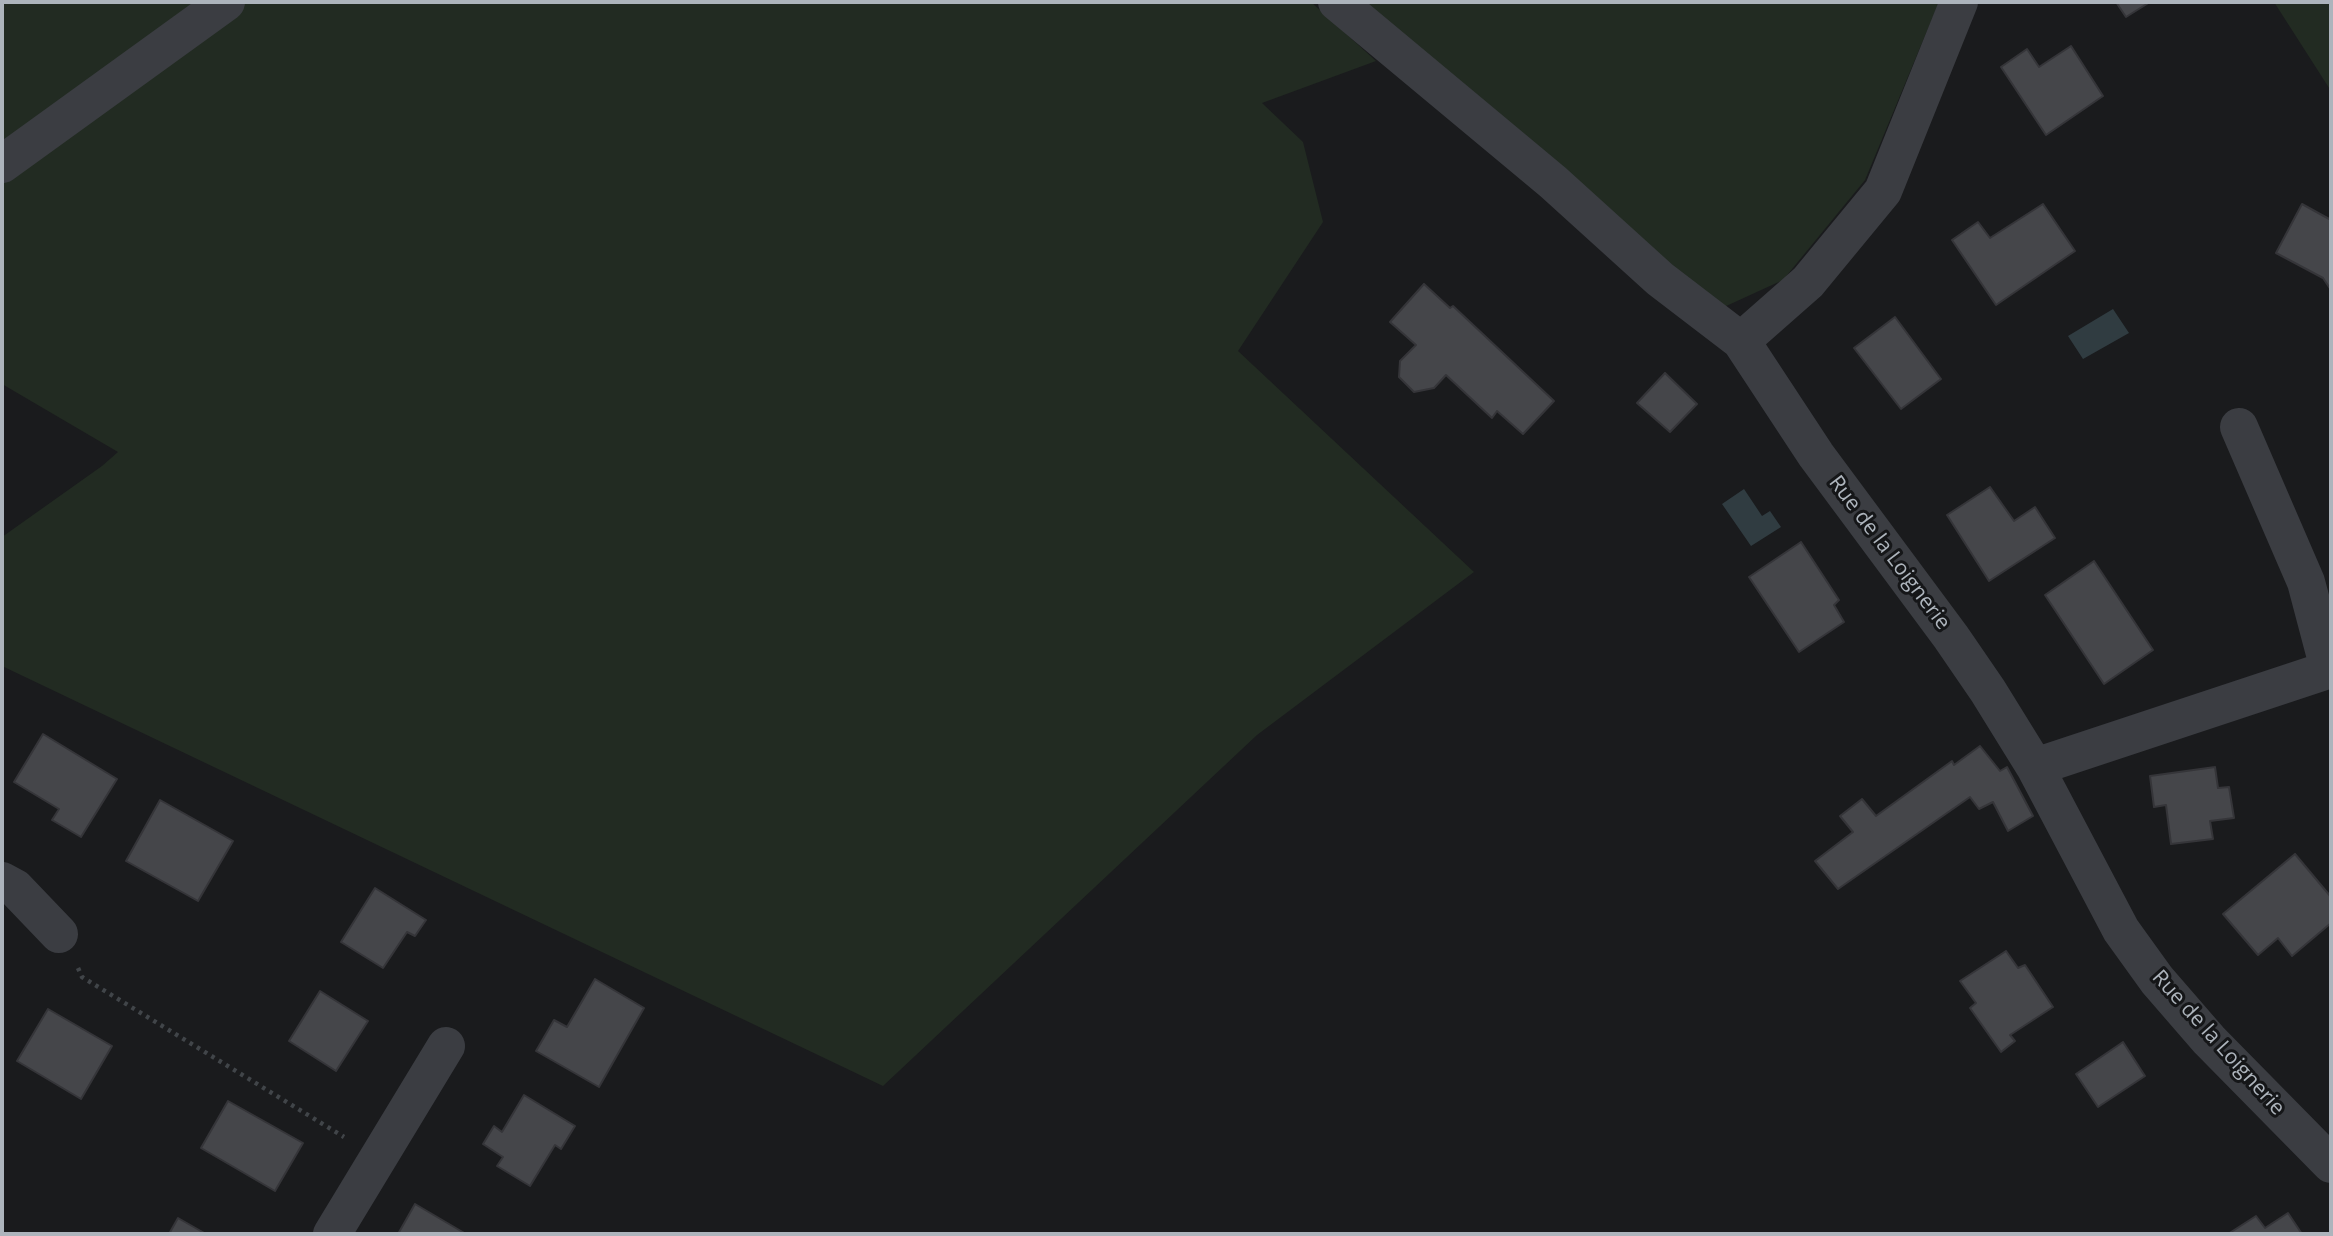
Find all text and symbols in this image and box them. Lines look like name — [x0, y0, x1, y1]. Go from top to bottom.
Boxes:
street label: Rue de la Loignerie — [1823, 471, 1955, 635]
street label: Rue de la Loignerie — [2146, 965, 2290, 1121]

